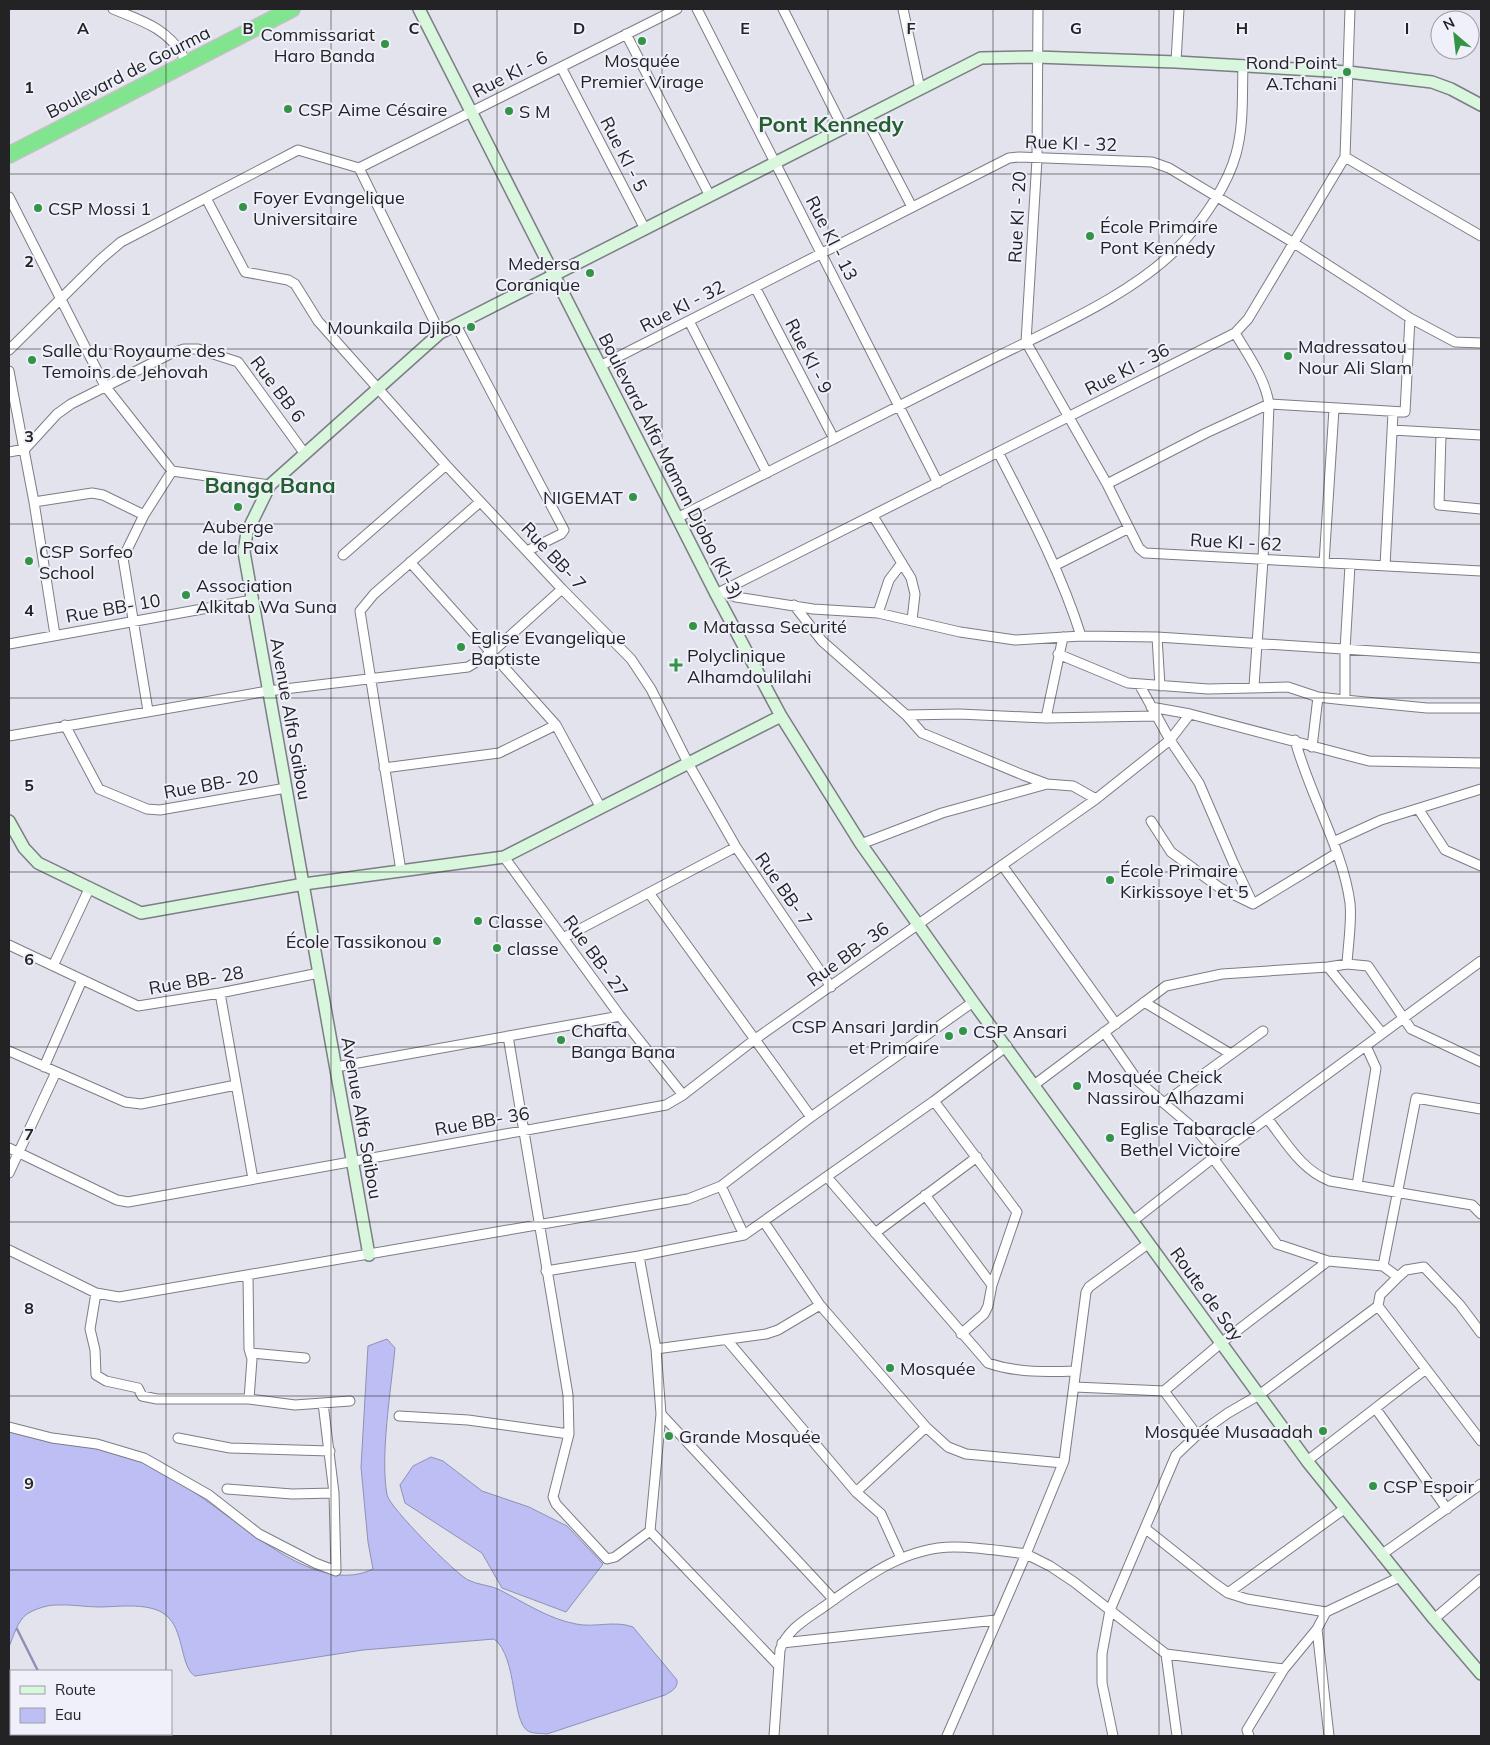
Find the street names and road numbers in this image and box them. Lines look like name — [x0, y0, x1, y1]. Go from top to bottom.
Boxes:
street label: Boulevard de Gourma — [42, 21, 214, 123]
street label: Rue KI - 6 — [469, 45, 551, 103]
street label: Rue KI - 5 — [595, 113, 653, 196]
street label: Rue KI - 32 — [1025, 130, 1117, 156]
street label: Rue KI - 20 — [1003, 170, 1031, 264]
street label: Rue KI - 13 — [801, 192, 863, 284]
street label: Rue KI - 32 — [636, 275, 728, 337]
street label: Rue KI - 9 — [780, 315, 838, 397]
street label: Boulevard Alfa Maman Djobo (KI-3) — [594, 329, 748, 603]
street label: Rue KI - 36 — [1081, 338, 1173, 400]
street label: Rue BB 6 — [246, 351, 310, 427]
street label: Rue BB- 7 — [517, 517, 591, 595]
street label: Rue KI - 62 — [1189, 528, 1283, 556]
street label: Rue BB- 10 — [64, 588, 162, 628]
street label: Avenue Alfa Saibou — [265, 636, 317, 802]
street label: Rue BB- 20 — [162, 764, 260, 804]
street label: Rue BB- 7 — [750, 848, 818, 930]
street label: Rue BB- 27 — [559, 910, 633, 1002]
street label: Rue BB- 36 — [802, 917, 894, 991]
street label: Rue BB- 28 — [147, 960, 245, 1000]
street label: Avenue Alfa Saibou — [336, 1035, 388, 1201]
street label: Rue BB- 36 — [433, 1101, 531, 1141]
street label: Route de Say — [1165, 1243, 1249, 1346]

